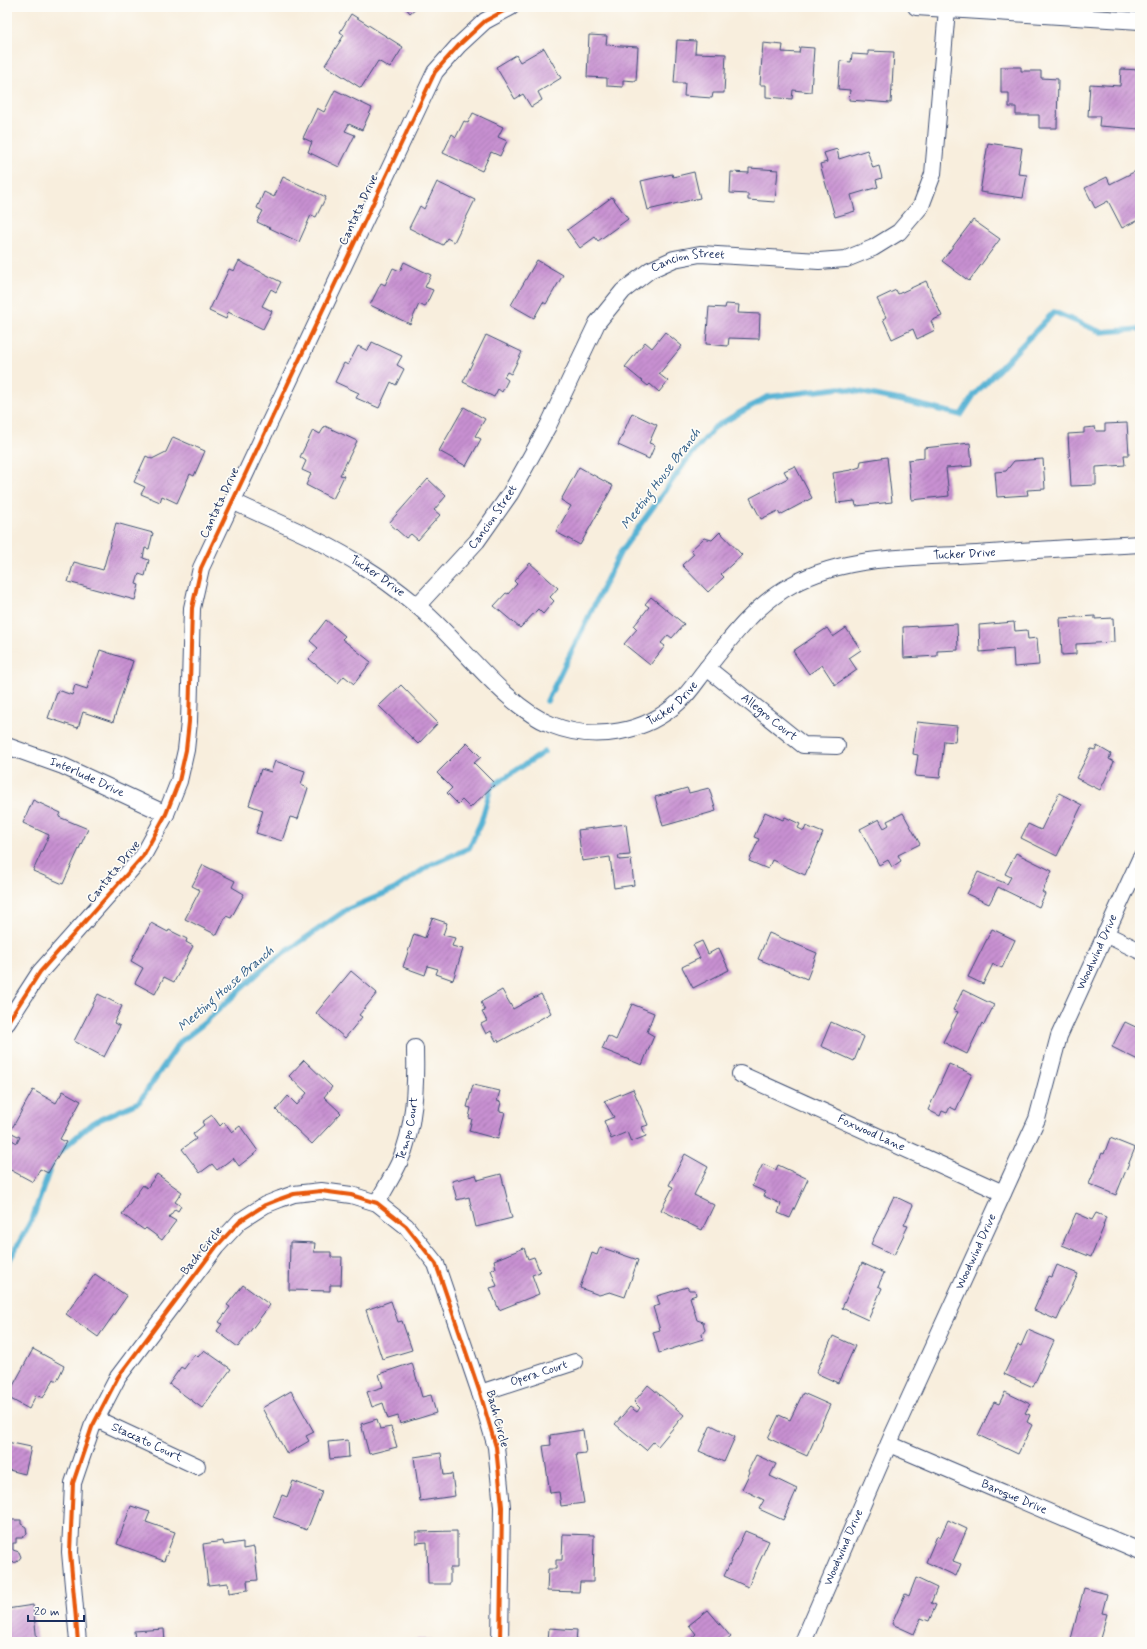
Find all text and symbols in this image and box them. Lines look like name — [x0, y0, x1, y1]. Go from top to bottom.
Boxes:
street label: Cantata Drive — [336, 172, 382, 248]
street label: Cancion Street — [648, 246, 726, 276]
water label: Meeting House Branch — [617, 425, 706, 534]
street label: Cantata Drive — [197, 465, 243, 541]
street label: Cancion Street — [465, 482, 522, 553]
street label: Tucker Drive — [933, 545, 996, 564]
street label: Tucker Drive — [347, 552, 408, 601]
street label: Tucker Drive — [644, 678, 702, 730]
street label: Allegro Court — [737, 690, 800, 745]
street label: Interlude Drive — [47, 754, 127, 802]
street label: Cantata Drive — [84, 837, 144, 907]
street label: Woodwind Drive — [1073, 912, 1122, 993]
water label: Meeting House Branch — [174, 942, 279, 1037]
street label: Tempo Court — [393, 1096, 422, 1163]
street label: Foxwood Lane — [835, 1111, 907, 1156]
street label: Woodwind Drive — [952, 1211, 1001, 1292]
street label: Bach Circle — [177, 1223, 227, 1279]
street label: Opera Court — [508, 1357, 570, 1391]
street label: Bach Circle — [482, 1389, 512, 1449]
street label: Staccato Court — [109, 1419, 185, 1466]
street label: Baroque Drive — [979, 1476, 1050, 1518]
street label: Woodwind Drive — [820, 1507, 867, 1588]
scale bar — [28, 1597, 84, 1623]
text: 20 m — [34, 1604, 60, 1620]

